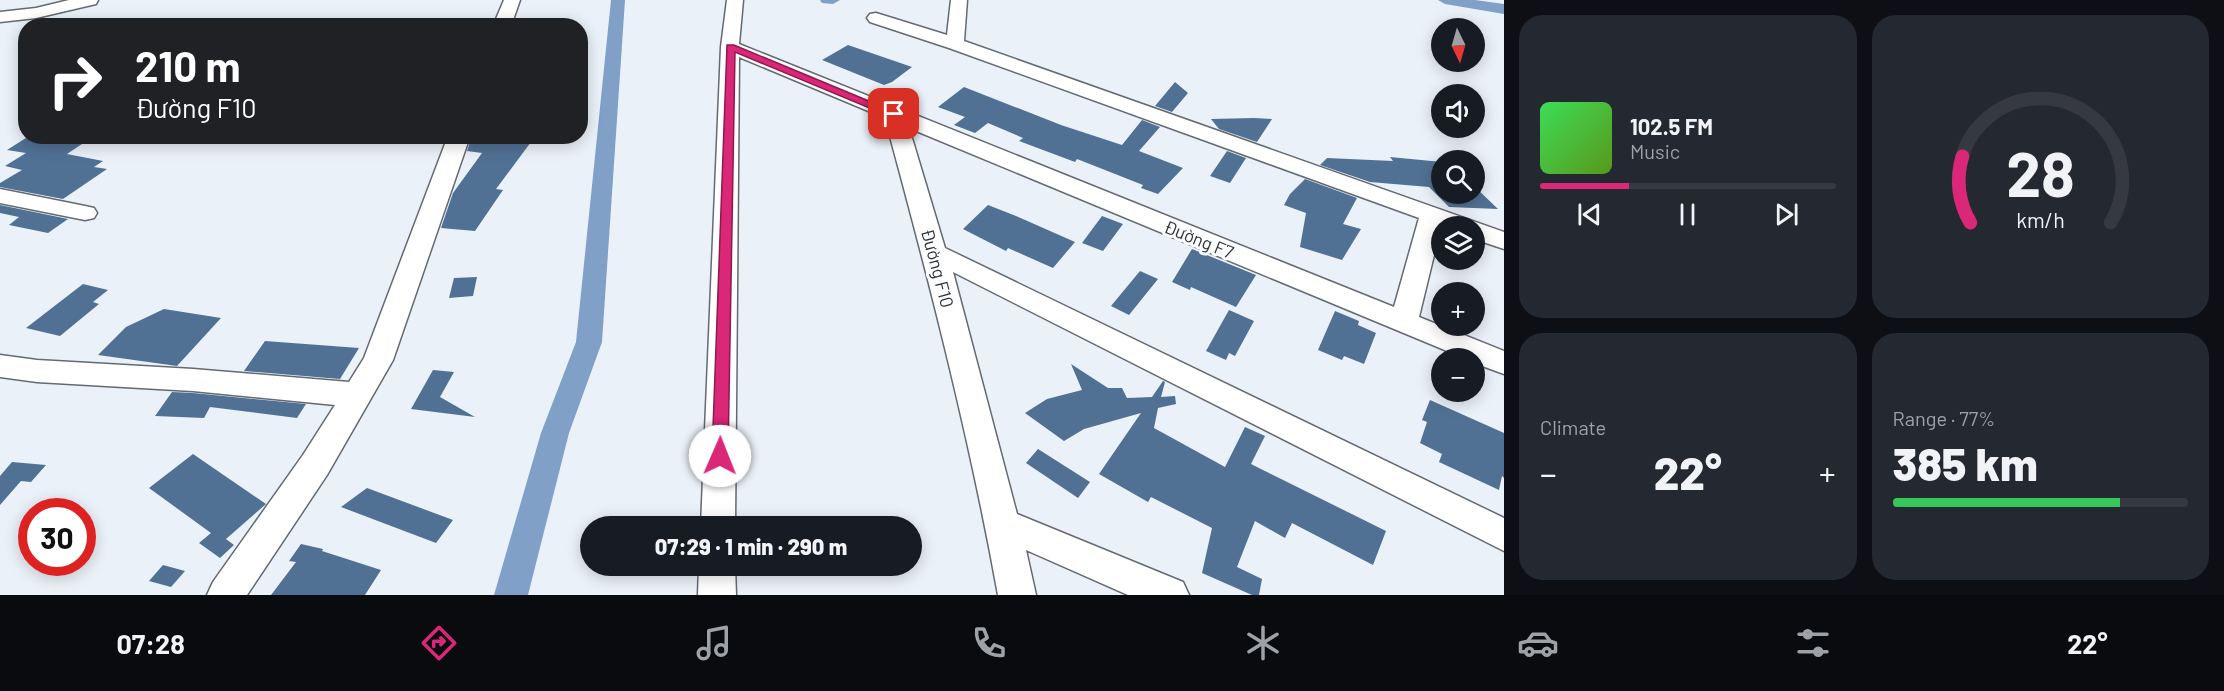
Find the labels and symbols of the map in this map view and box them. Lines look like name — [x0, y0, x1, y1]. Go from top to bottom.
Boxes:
north arrow — [1431, 18, 1485, 72]
pin — [868, 88, 919, 139]
street label: Đường F7 — [1161, 215, 1237, 263]
street label: Đường F10 — [917, 226, 959, 310]
position arrow — [688, 424, 752, 488]
speed limit sign: 30 — [18, 498, 96, 576]

